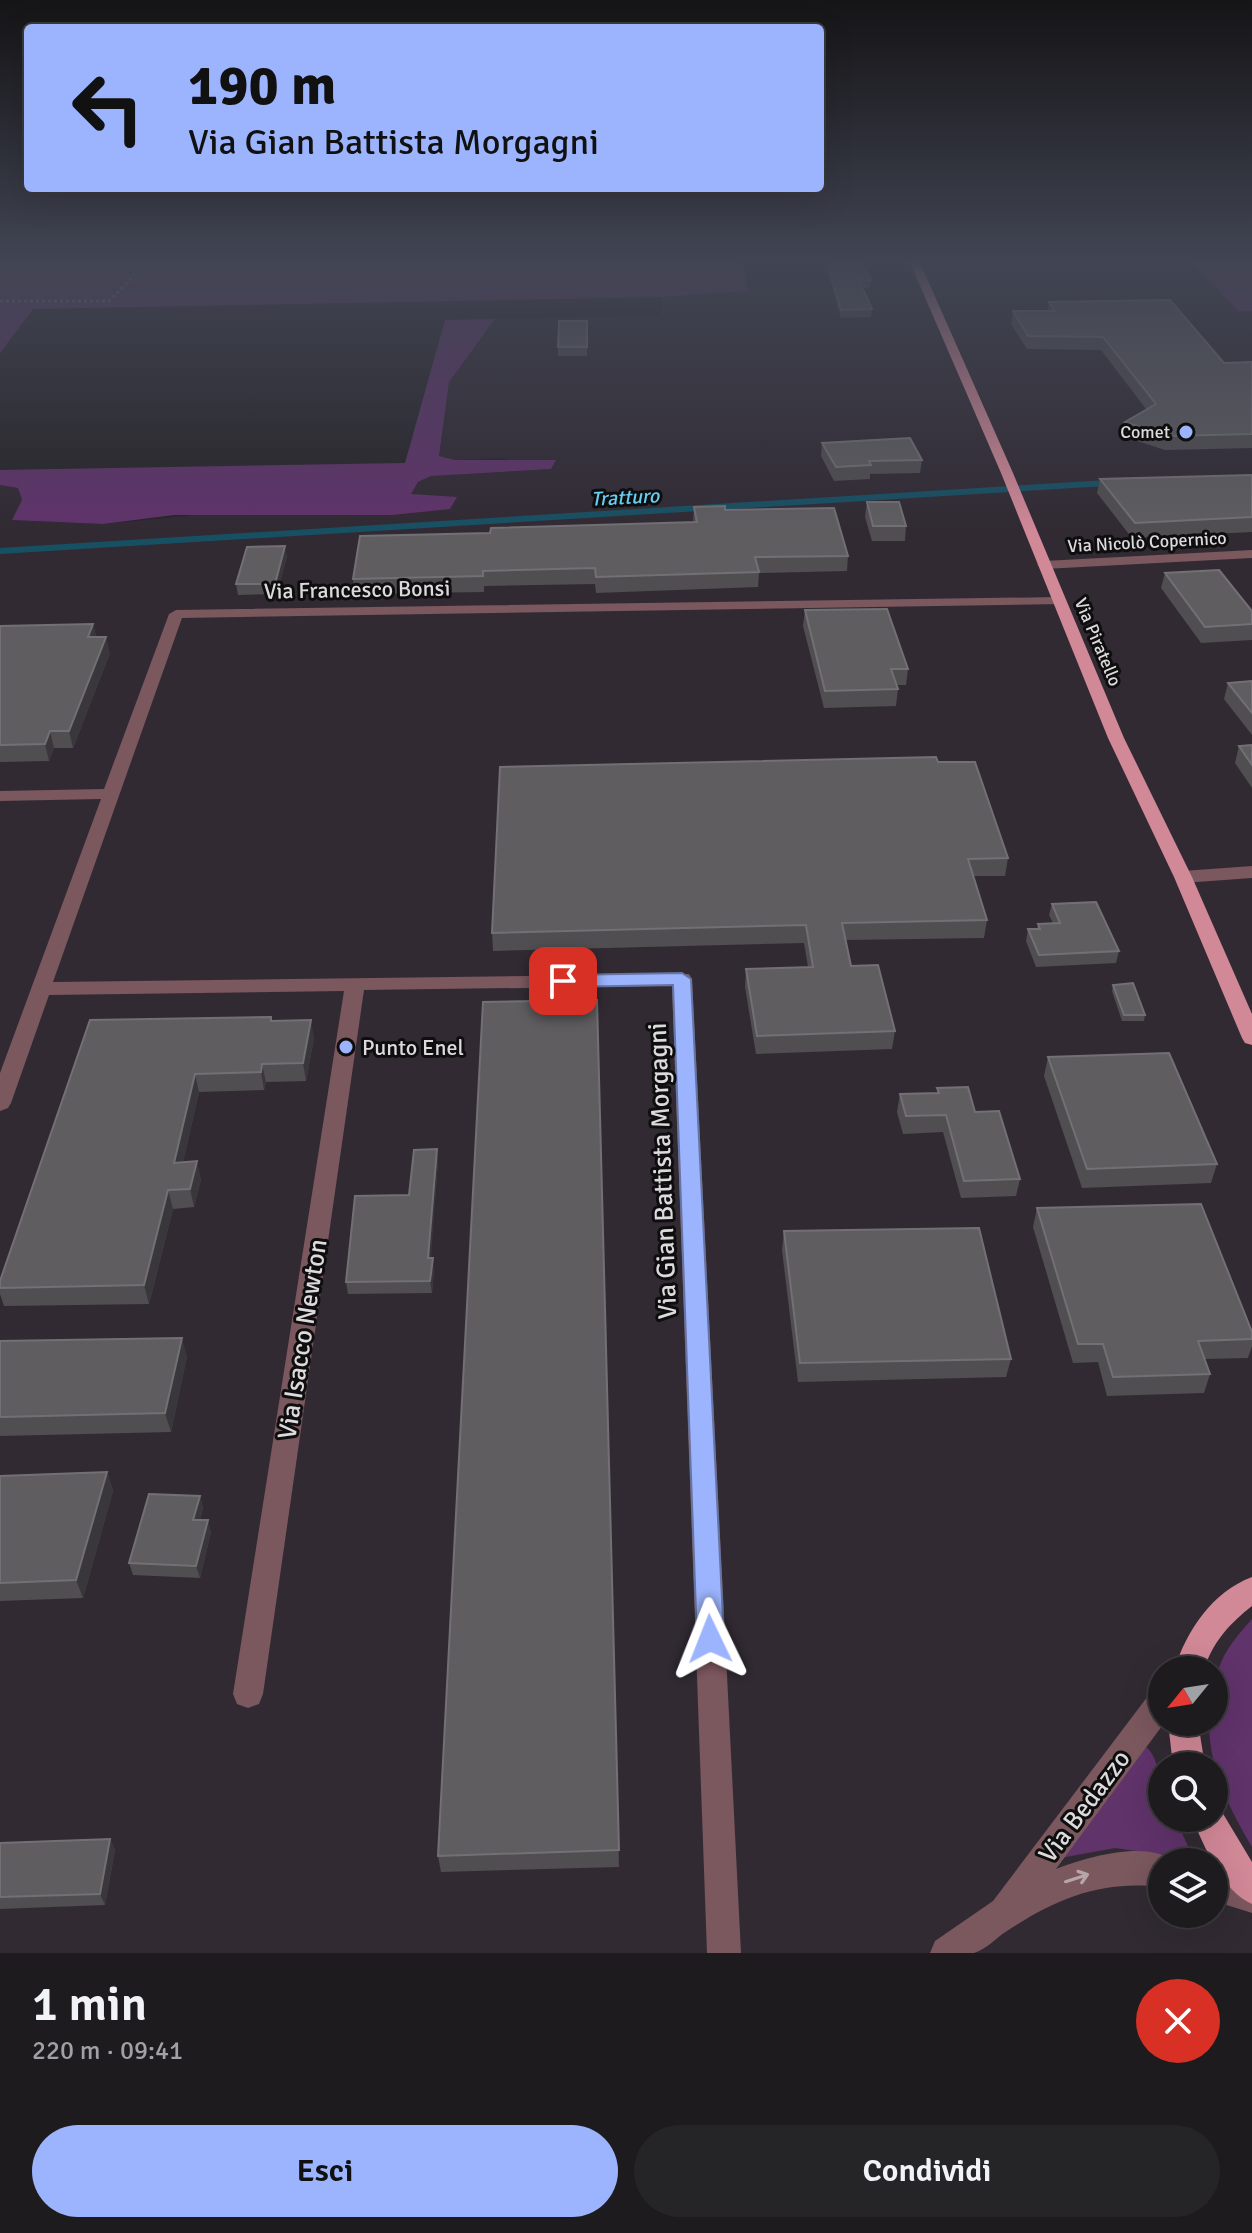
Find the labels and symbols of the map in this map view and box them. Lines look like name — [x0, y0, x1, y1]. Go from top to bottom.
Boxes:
place label: Comet — [1120, 421, 1170, 443]
marker: Comet — [1177, 423, 1195, 441]
water label: Tratturo — [590, 483, 661, 512]
street label: Via Nicolò Copernico — [1067, 527, 1227, 557]
street label: Via Francesco Bonsi — [264, 574, 450, 605]
street label: Via Piratello — [1070, 595, 1126, 689]
pin — [529, 947, 597, 1015]
street label: Via Gian Battista Morgagni — [642, 1022, 684, 1320]
place label: Punto Enel — [362, 1034, 464, 1061]
marker: Punto Enel — [337, 1038, 355, 1056]
street label: Via Isacco Newton — [271, 1237, 335, 1442]
position arrow — [668, 1597, 752, 1681]
north arrow — [1148, 1656, 1228, 1736]
street label: Via Bedazzo — [1032, 1744, 1138, 1869]
one-way arrow — [1064, 1870, 1090, 1885]

